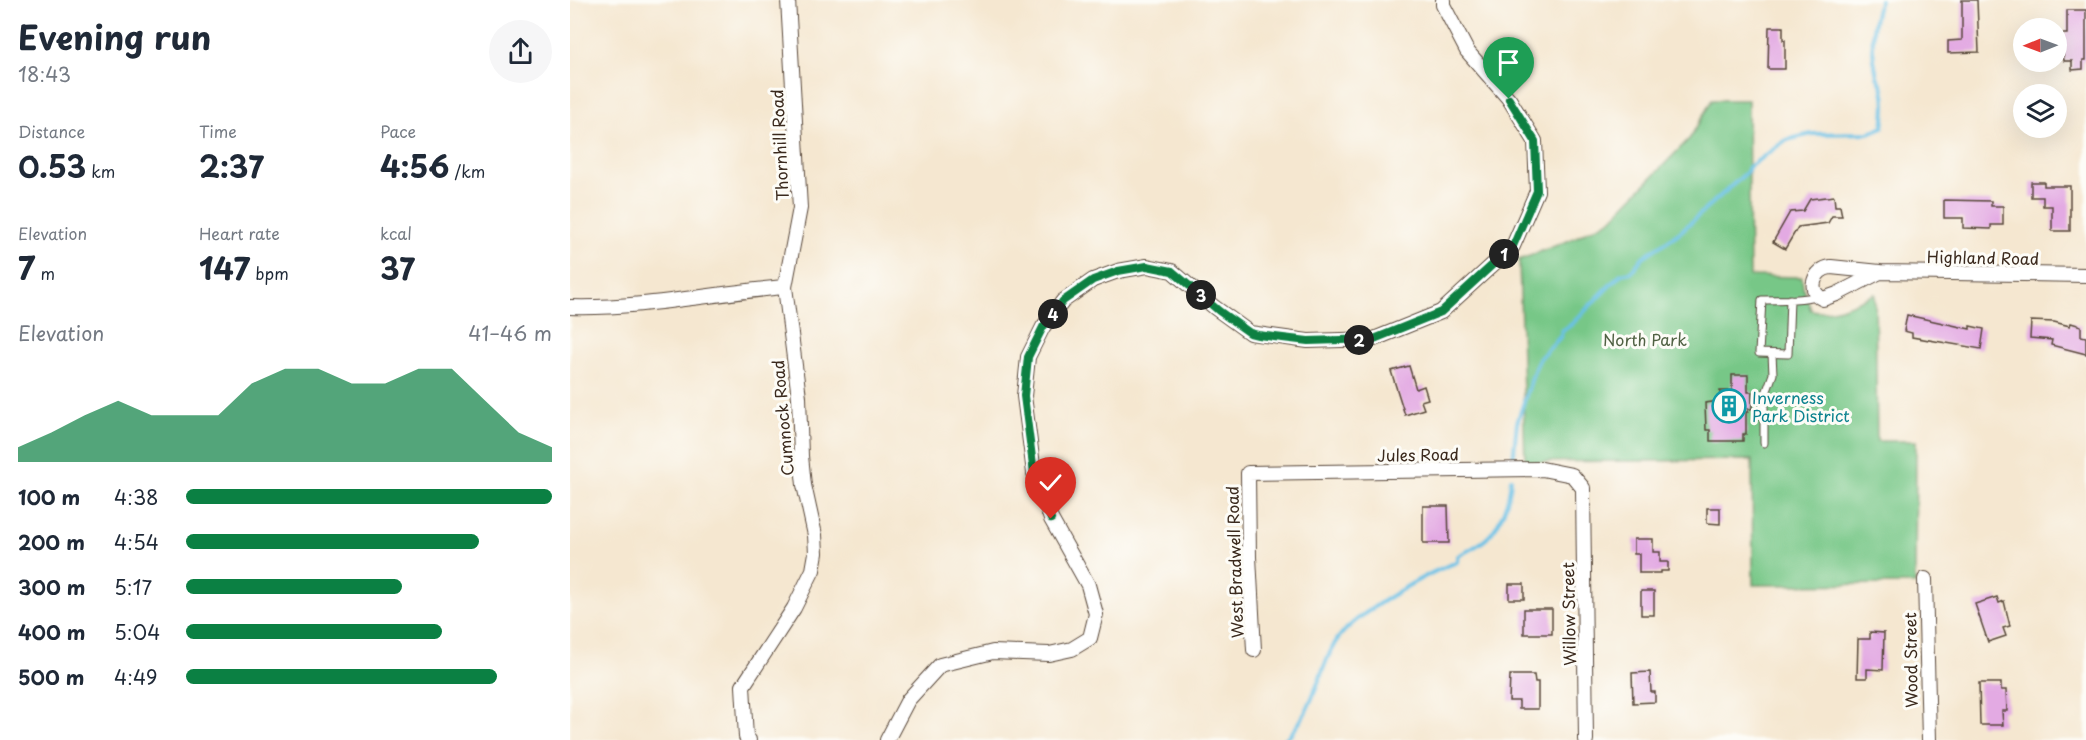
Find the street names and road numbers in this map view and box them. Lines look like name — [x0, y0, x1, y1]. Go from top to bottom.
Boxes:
street label: Thornhill Road — [764, 89, 794, 201]
street label: Highland Road — [1927, 244, 2039, 270]
street label: Cumnock Road — [765, 359, 799, 477]
street label: Jules Road — [1377, 441, 1459, 467]
street label: West Bradwell Road — [1219, 485, 1249, 639]
street label: Willow Street — [1555, 561, 1581, 666]
street label: Wood Street — [1897, 612, 1923, 708]

